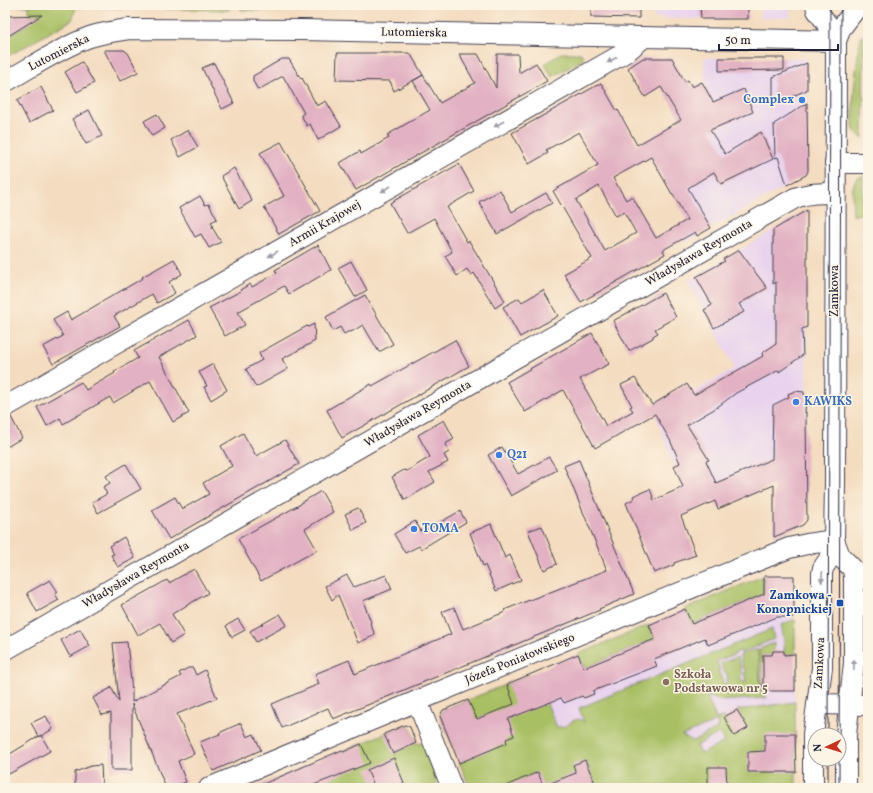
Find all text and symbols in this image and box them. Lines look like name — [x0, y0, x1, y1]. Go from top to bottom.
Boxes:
street label: Lutomierska — [381, 24, 447, 42]
scale bar — [719, 26, 838, 52]
street label: Lutomierska — [26, 31, 92, 75]
text: 50 m — [725, 33, 751, 49]
one-way arrow — [606, 56, 618, 63]
place label: Complex — [743, 92, 794, 108]
marker: Complex — [797, 95, 807, 105]
one-way arrow — [493, 121, 505, 128]
one-way arrow — [380, 186, 392, 192]
street label: Armii Krajowej — [286, 197, 364, 251]
street label: Władysława Reymonta — [643, 216, 755, 290]
one-way arrow — [268, 250, 279, 257]
street label: Zamkowa — [827, 265, 843, 317]
street label: Władysława Reymonta — [362, 377, 474, 451]
place label: KAWIKS — [804, 394, 852, 410]
marker: KAWIKS — [791, 397, 801, 407]
place label: Q21 — [507, 447, 527, 463]
marker: Q21 — [494, 450, 504, 460]
place label: TOMA — [422, 521, 459, 537]
marker: TOMA — [409, 524, 419, 534]
street label: Władysława Reymonta — [80, 538, 192, 612]
one-way arrow — [819, 571, 826, 583]
place label: Zamkowa - Konopnickiej — [756, 588, 832, 618]
marker: Zamkowa - Konopnickiej — [835, 598, 845, 608]
street label: Józefa Poniatowskiego — [463, 630, 577, 688]
street label: Zamkowa — [811, 637, 829, 689]
one-way arrow — [850, 659, 857, 671]
place label: Szkoła Podstawowa nr 5 — [674, 667, 768, 697]
marker: Szkoła Podstawowa nr 5 — [661, 677, 671, 687]
north arrow — [807, 727, 847, 767]
text: N — [811, 743, 826, 752]

